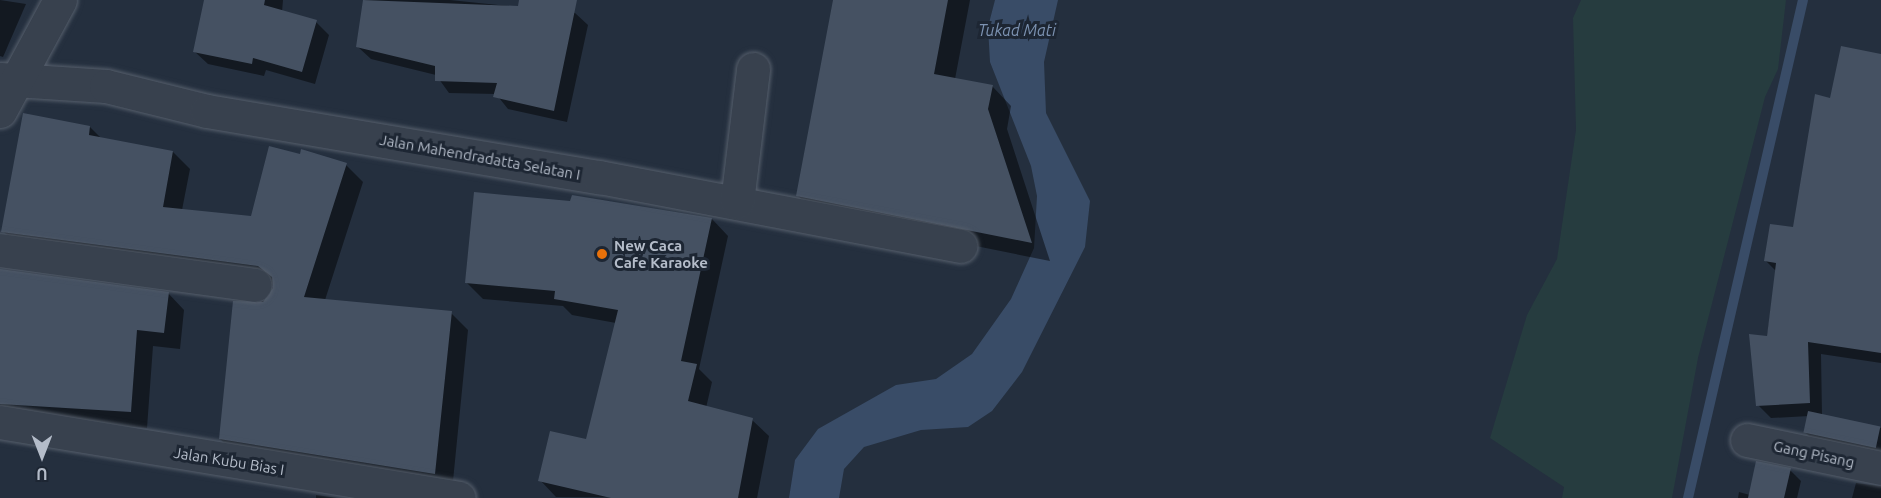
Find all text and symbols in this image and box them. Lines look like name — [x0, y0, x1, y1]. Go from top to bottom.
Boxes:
water label: Tukad Mati — [978, 20, 1056, 40]
street label: Jalan Mahendradatta Selatan I — [378, 130, 582, 184]
place label: New Caca Cafe Karaoke — [614, 236, 708, 271]
marker: New Caca Cafe Karaoke — [595, 247, 609, 261]
north arrow — [12, 426, 72, 486]
street label: Gang Pisang — [1772, 437, 1856, 471]
street label: Jalan Kubu Bias I — [172, 443, 286, 479]
text: U — [36, 465, 48, 483]

